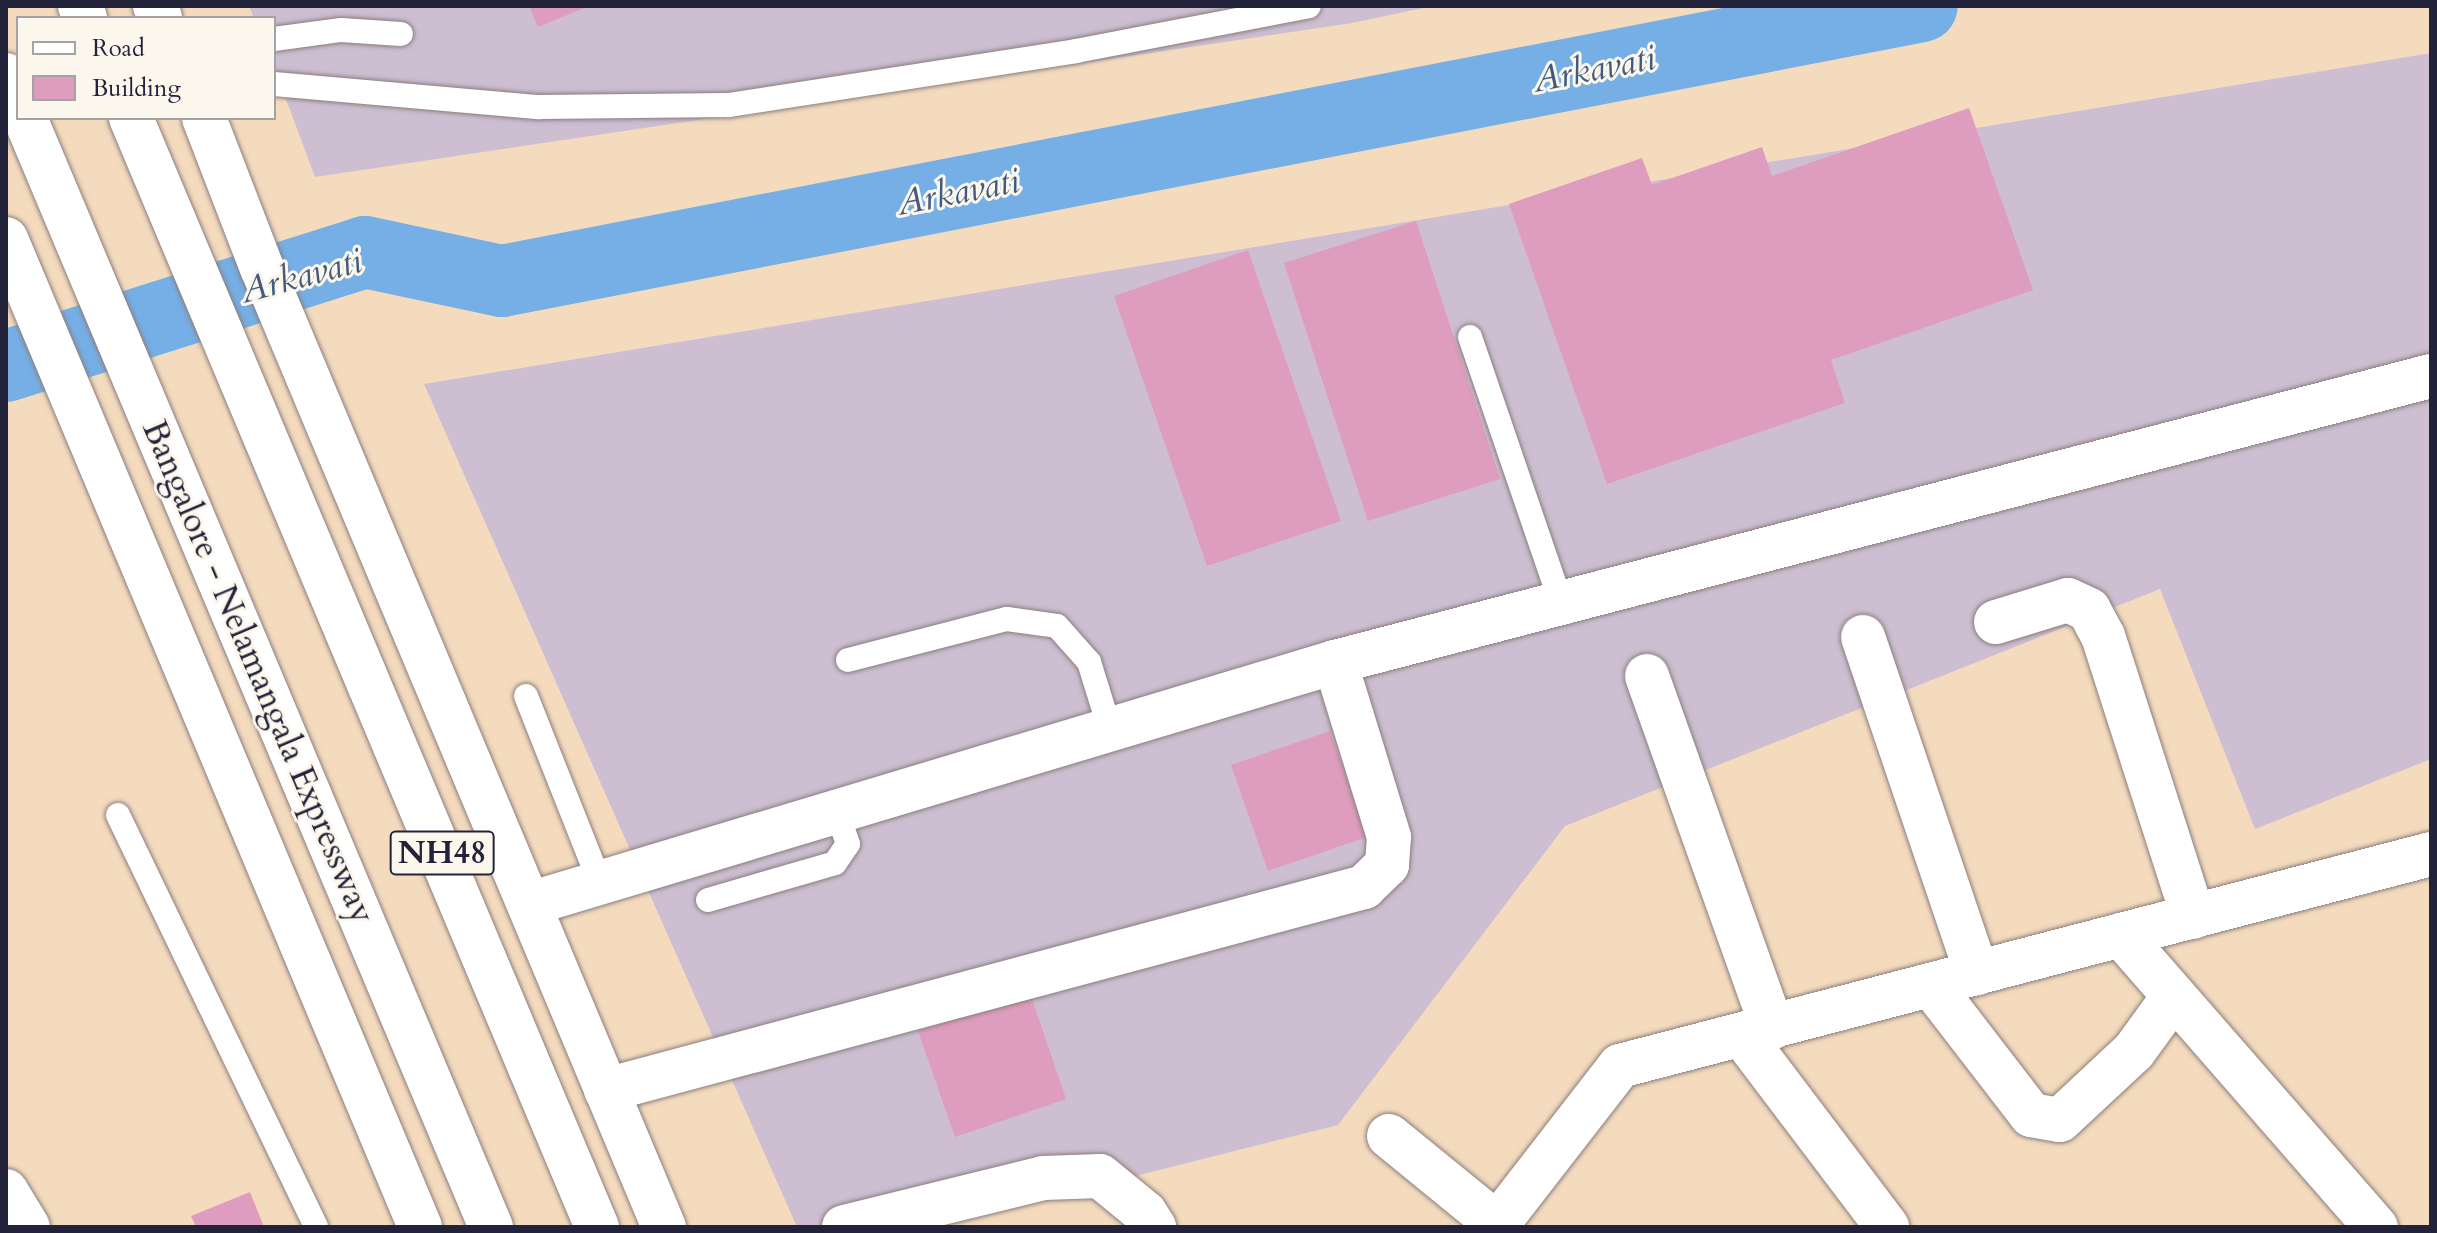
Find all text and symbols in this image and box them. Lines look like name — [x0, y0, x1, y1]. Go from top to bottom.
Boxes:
legend — [16, 16, 276, 120]
text: Road — [92, 32, 145, 65]
water label: Arkavati — [1529, 36, 1659, 102]
text: Building — [92, 72, 181, 105]
water label: Arkavati — [893, 159, 1023, 225]
water label: Arkavati — [236, 239, 366, 313]
street label: Bangalore - Nelamangala Expressway — [133, 414, 383, 930]
road number: NH48 — [388, 825, 496, 881]

